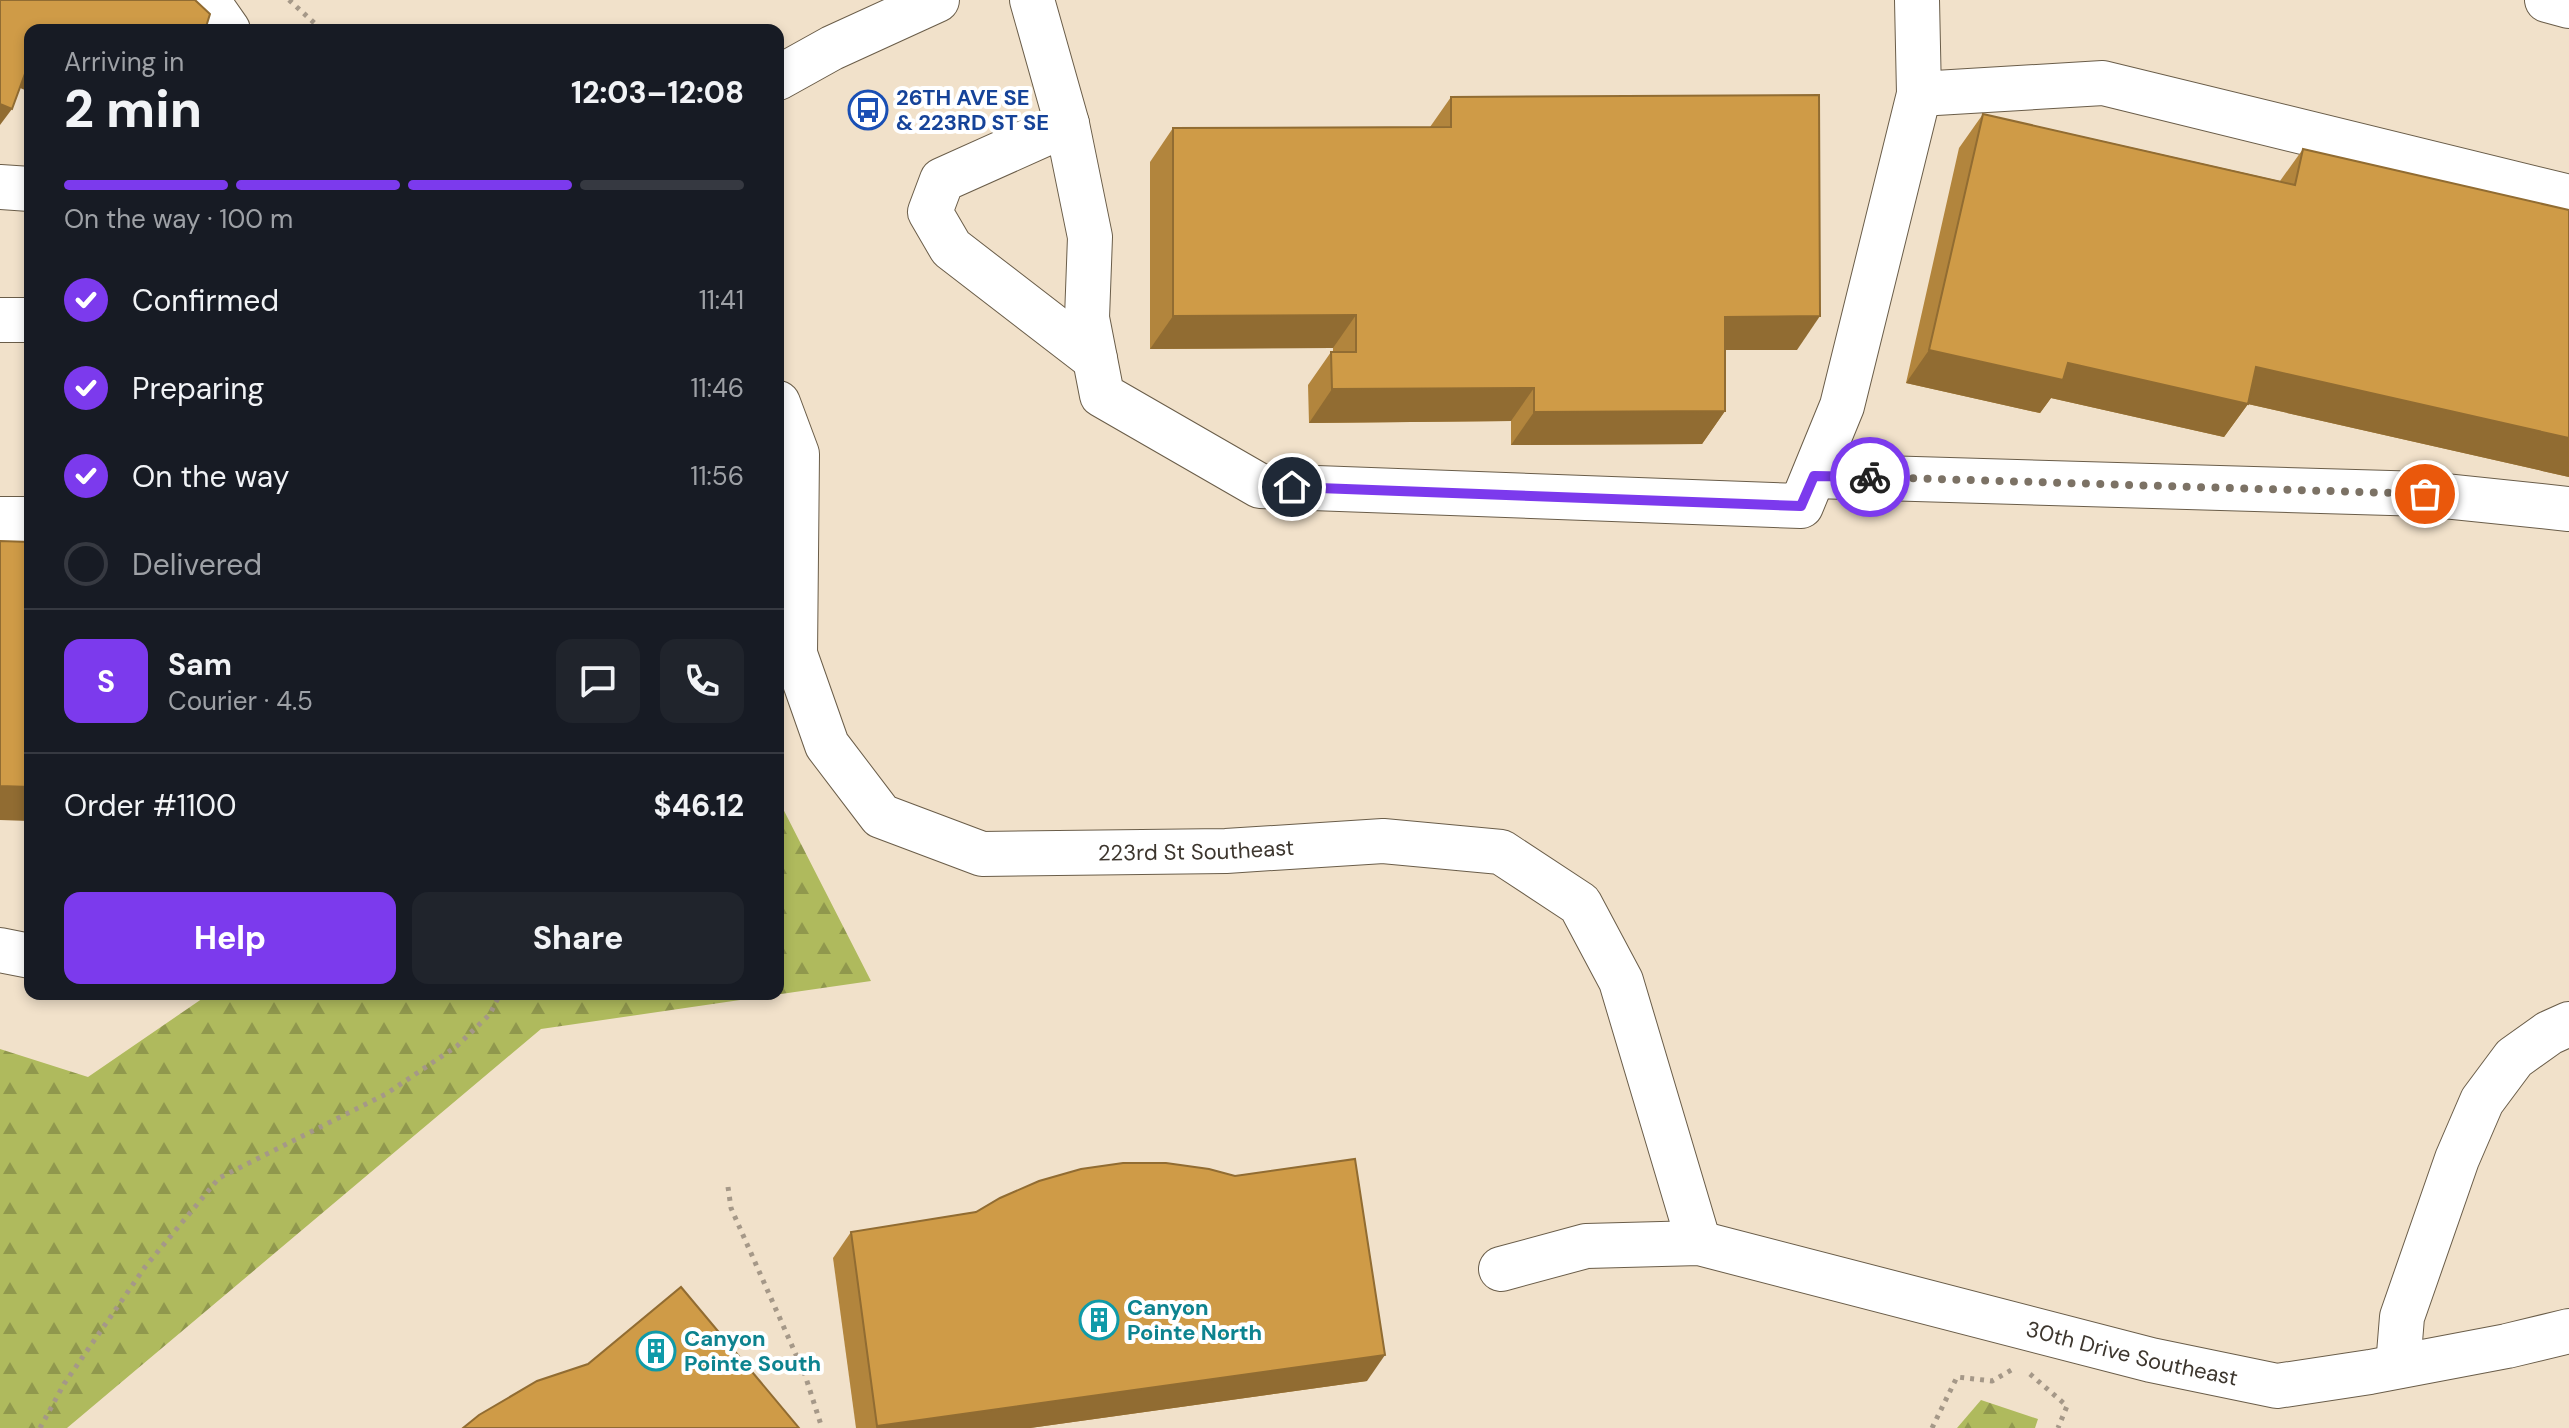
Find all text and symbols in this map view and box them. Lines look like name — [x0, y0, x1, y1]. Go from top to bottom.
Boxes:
text: Arriving in — [64, 45, 184, 79]
text: 12:03–12:08 — [571, 73, 744, 112]
text: 2 min — [64, 75, 202, 143]
place label: 26TH AVE SE & 223RD ST SE — [896, 83, 1049, 137]
bus stop icon: 26TH AVE SE & 223RD ST SE — [847, 89, 889, 131]
text: On the way · 100 m — [64, 202, 293, 236]
icon: check — [64, 278, 108, 322]
text: Confirmed — [132, 281, 279, 320]
text: 11:41 — [699, 283, 744, 317]
icon: check — [64, 366, 108, 410]
text: Preparing — [132, 369, 264, 408]
text: 11:46 — [690, 371, 744, 405]
courier — [1830, 437, 1910, 517]
pin — [1258, 453, 1326, 521]
icon: check — [64, 454, 108, 498]
icon: bike — [1848, 455, 1892, 499]
text: On the way — [132, 457, 289, 496]
text: 11:56 — [690, 459, 744, 493]
pin — [2391, 460, 2459, 528]
icon: home — [1270, 465, 1314, 509]
icon: bag — [2403, 472, 2447, 516]
text: Delivered — [132, 545, 262, 584]
button: chat — [556, 639, 640, 723]
button: phone — [660, 639, 744, 723]
text: Sam — [168, 645, 232, 684]
text: S — [97, 662, 115, 701]
text: Courier · 4.5 — [168, 684, 313, 718]
text: Order #1100 — [64, 786, 237, 825]
text: $46.12 — [654, 786, 744, 825]
street label: 223rd St Southeast — [1098, 832, 1295, 867]
button: Help — [64, 892, 396, 984]
button: Share — [412, 892, 744, 984]
place label: Canyon Pointe North — [1127, 1293, 1262, 1347]
building icon: Canyon Pointe North — [1078, 1299, 1120, 1341]
street label: 30th Drive Southeast — [2023, 1314, 2240, 1392]
place label: Canyon Pointe South — [684, 1324, 821, 1378]
building icon: Canyon Pointe South — [635, 1330, 677, 1372]

